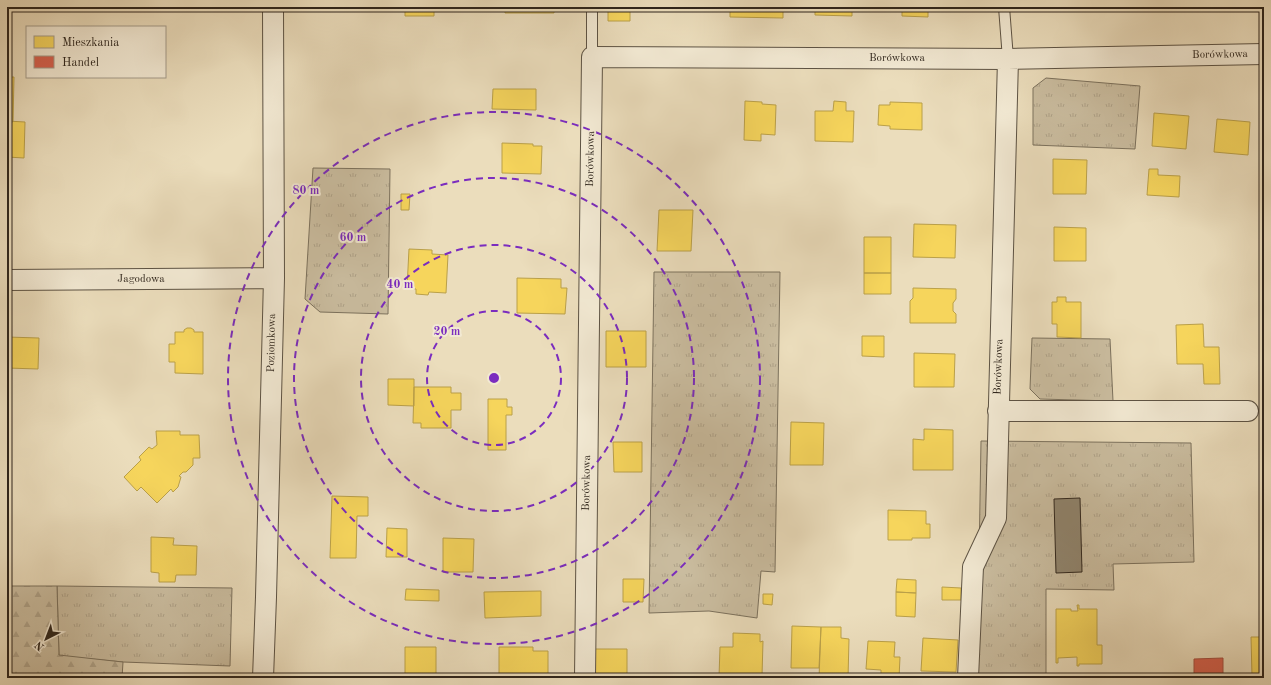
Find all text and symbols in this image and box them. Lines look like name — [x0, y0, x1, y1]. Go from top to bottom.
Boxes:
legend — [26, 26, 166, 78]
text: Mieszkania — [62, 37, 119, 49]
street label: Borówkowa — [1192, 49, 1249, 61]
street label: Borówkowa — [869, 53, 926, 64]
text: Handel — [62, 57, 99, 69]
street label: Borówkowa — [585, 130, 597, 187]
text: 80 m — [293, 185, 320, 197]
text: 60 m — [340, 232, 367, 244]
street label: Jagodowa — [117, 274, 165, 285]
text: 40 m — [387, 279, 414, 291]
street label: Poziomkowa — [266, 313, 278, 373]
text: 20 m — [434, 326, 461, 338]
street label: Borówkowa — [993, 338, 1005, 395]
centre of rings — [487, 371, 501, 385]
street label: Borówkowa — [581, 454, 593, 511]
north arrow — [26, 619, 66, 659]
text: N — [33, 638, 47, 652]

